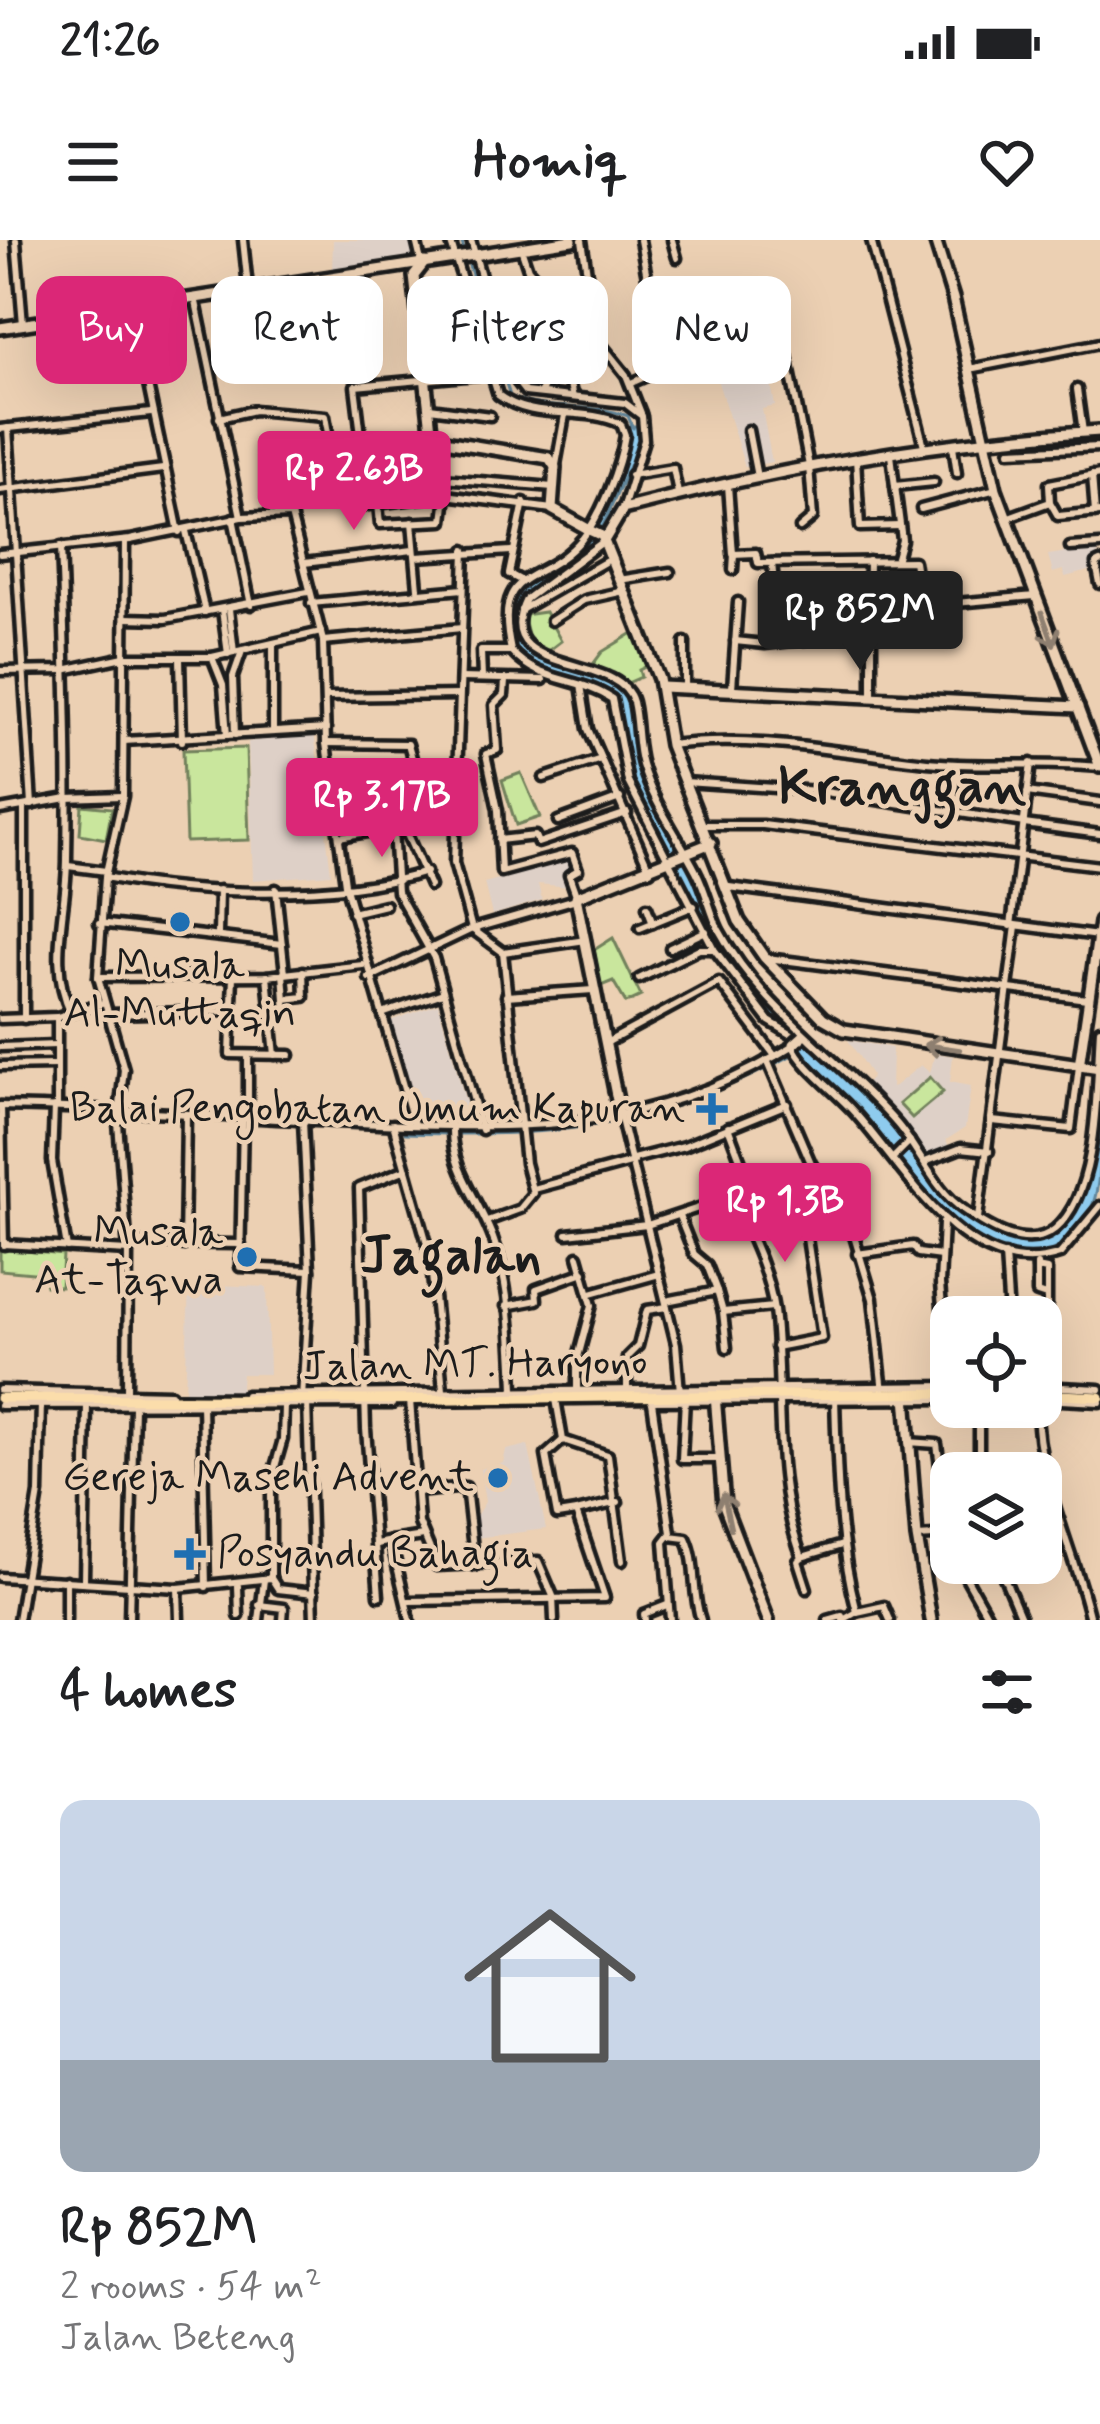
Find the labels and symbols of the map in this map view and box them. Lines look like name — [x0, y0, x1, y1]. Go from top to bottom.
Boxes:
pin: Rp 2.63B — [230, 431, 478, 533]
pin: Rp 852M — [749, 571, 971, 673]
one-way arrow — [1039, 610, 1060, 647]
district label: Kranggan — [778, 753, 1026, 829]
pin: Rp 3.17B — [258, 758, 506, 860]
marker: Musala Al-Muttaqin — [167, 909, 193, 935]
place label: Musala Al-Muttaqin — [64, 939, 296, 1042]
one-way arrow — [923, 1035, 962, 1058]
place label: Balai Pengobatan Umum Kapuran — [70, 1082, 685, 1140]
marker: Balai Pengobatan Umum Kapuran — [696, 1093, 728, 1125]
pin: Rp 1.3B — [674, 1163, 896, 1265]
place label: Musala At-Taqwa — [34, 1206, 224, 1309]
district label: Jagalan — [361, 1222, 541, 1298]
marker: Musala At-Taqwa — [234, 1244, 260, 1270]
street label: Jalan MT. Haryono — [302, 1334, 648, 1396]
place label: Gereja Masehi Advent — [62, 1451, 474, 1506]
marker: Gereja Masehi Advent — [485, 1465, 511, 1491]
one-way arrow — [714, 1493, 737, 1531]
place label: Posyandu Bahagia — [217, 1527, 534, 1586]
marker: Posyandu Bahagia — [174, 1538, 206, 1570]

